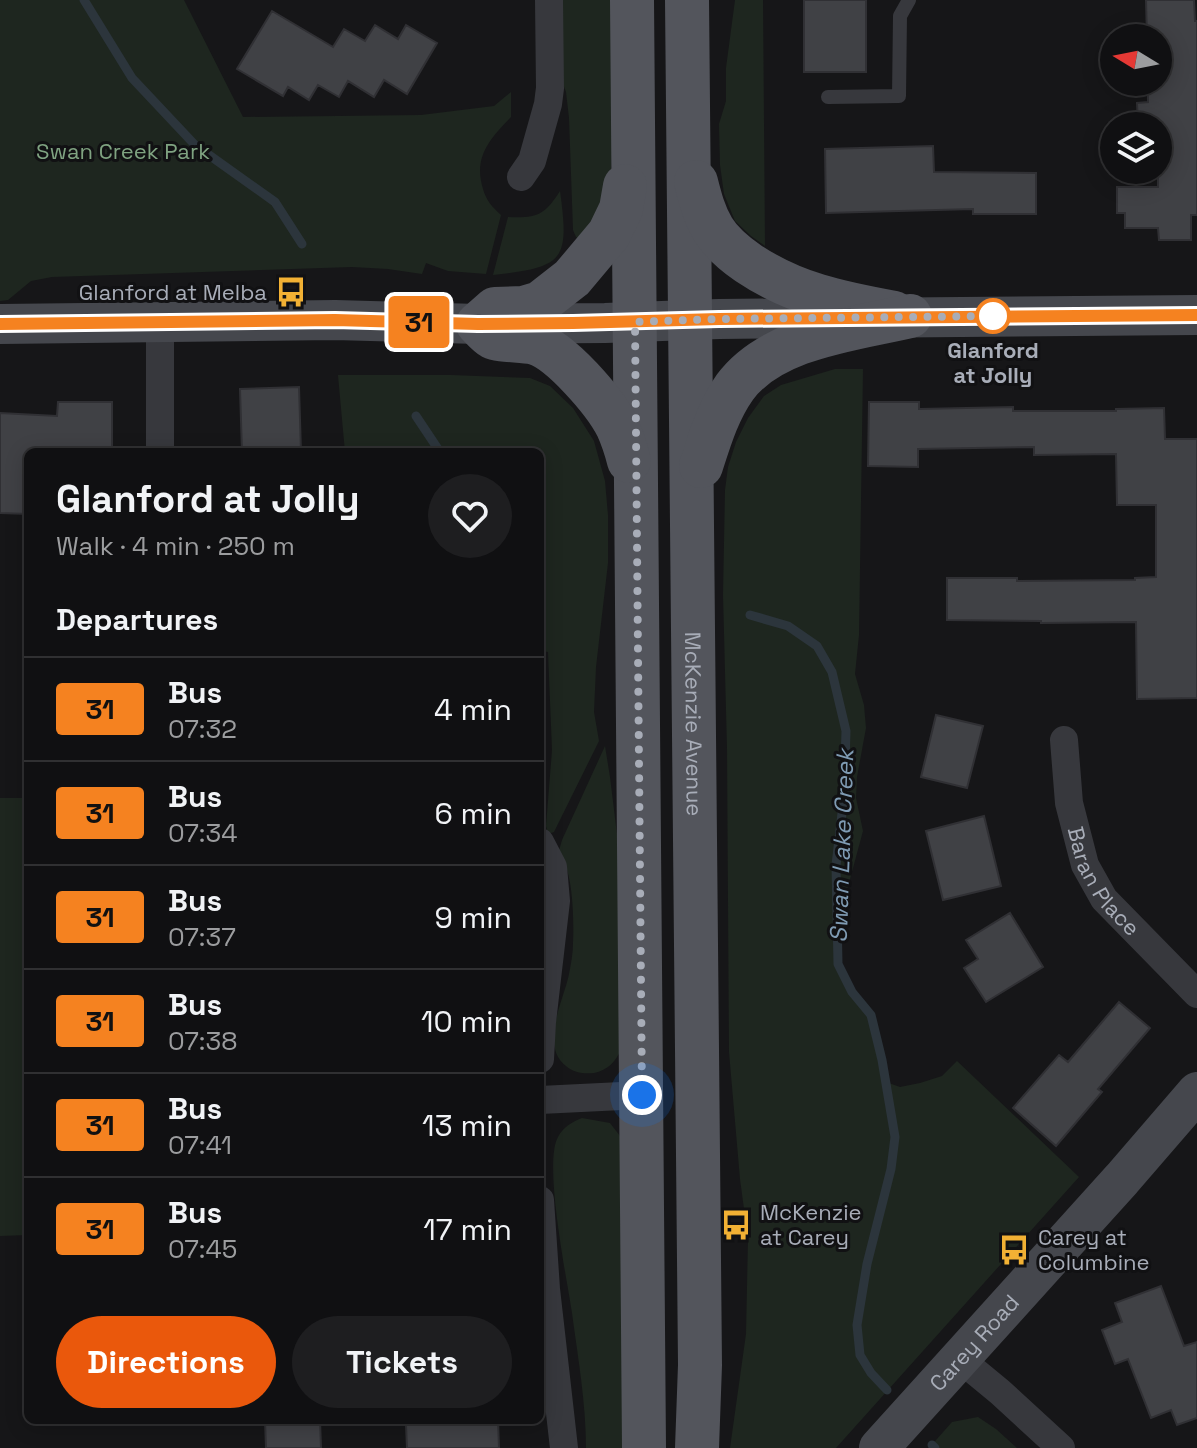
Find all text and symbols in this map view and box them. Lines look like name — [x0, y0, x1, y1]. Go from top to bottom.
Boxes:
north arrow — [1100, 24, 1172, 96]
map controls — [1100, 24, 1172, 184]
button: layers — [1100, 112, 1172, 184]
park label: Swan Creek Park — [36, 137, 210, 165]
bus stop icon: Glanford at Melba — [274, 275, 308, 309]
place label: Glanford at Melba — [79, 278, 267, 306]
line badge: 31 — [383, 296, 455, 348]
marker: Glanford at Jolly — [976, 299, 1010, 333]
text: 31 — [404, 304, 434, 340]
place label: Glanford at Jolly — [947, 336, 1039, 389]
button: heart — [428, 474, 512, 558]
text: Glanford at Jolly — [56, 475, 360, 523]
text: Walk · 4 min · 250 m — [56, 529, 295, 563]
text: Departures — [56, 600, 218, 639]
street label: McKenzie Avenue — [679, 631, 709, 816]
text: Bus — [168, 673, 222, 712]
text: 4 min — [434, 690, 512, 729]
text: 31 — [85, 691, 115, 727]
text: 07:32 — [168, 712, 237, 746]
water label: Swan Lake Creek — [823, 746, 860, 943]
text: Bus — [168, 777, 222, 816]
text: 6 min — [434, 794, 512, 833]
text: 31 — [85, 795, 115, 831]
text: 07:34 — [168, 816, 237, 850]
street label: Baran Place — [1062, 823, 1146, 942]
text: Bus — [168, 881, 222, 920]
text: 9 min — [434, 898, 512, 937]
text: 31 — [85, 899, 115, 935]
text: 07:37 — [168, 920, 236, 954]
text: Bus — [168, 985, 222, 1024]
text: 10 min — [421, 1002, 512, 1041]
text: 31 — [85, 1003, 115, 1039]
text: 07:38 — [168, 1024, 237, 1058]
your location — [622, 1075, 662, 1115]
text: Bus — [168, 1089, 222, 1128]
text: 13 min — [422, 1106, 512, 1145]
text: 31 — [85, 1107, 115, 1143]
text: 07:41 — [168, 1128, 232, 1162]
text: Bus — [168, 1193, 222, 1232]
place label: McKenzie at Carey — [760, 1198, 862, 1251]
bus stop icon: McKenzie at Carey — [719, 1208, 753, 1242]
text: 17 min — [423, 1210, 512, 1249]
text: 31 — [85, 1211, 115, 1247]
place label: Carey at Columbine — [1038, 1223, 1150, 1276]
text: 07:45 — [168, 1232, 237, 1266]
bus stop icon: Carey at Columbine — [997, 1233, 1031, 1267]
street label: Carey Road — [923, 1288, 1025, 1397]
button: Directions — [56, 1316, 276, 1408]
button: Tickets — [292, 1316, 512, 1408]

